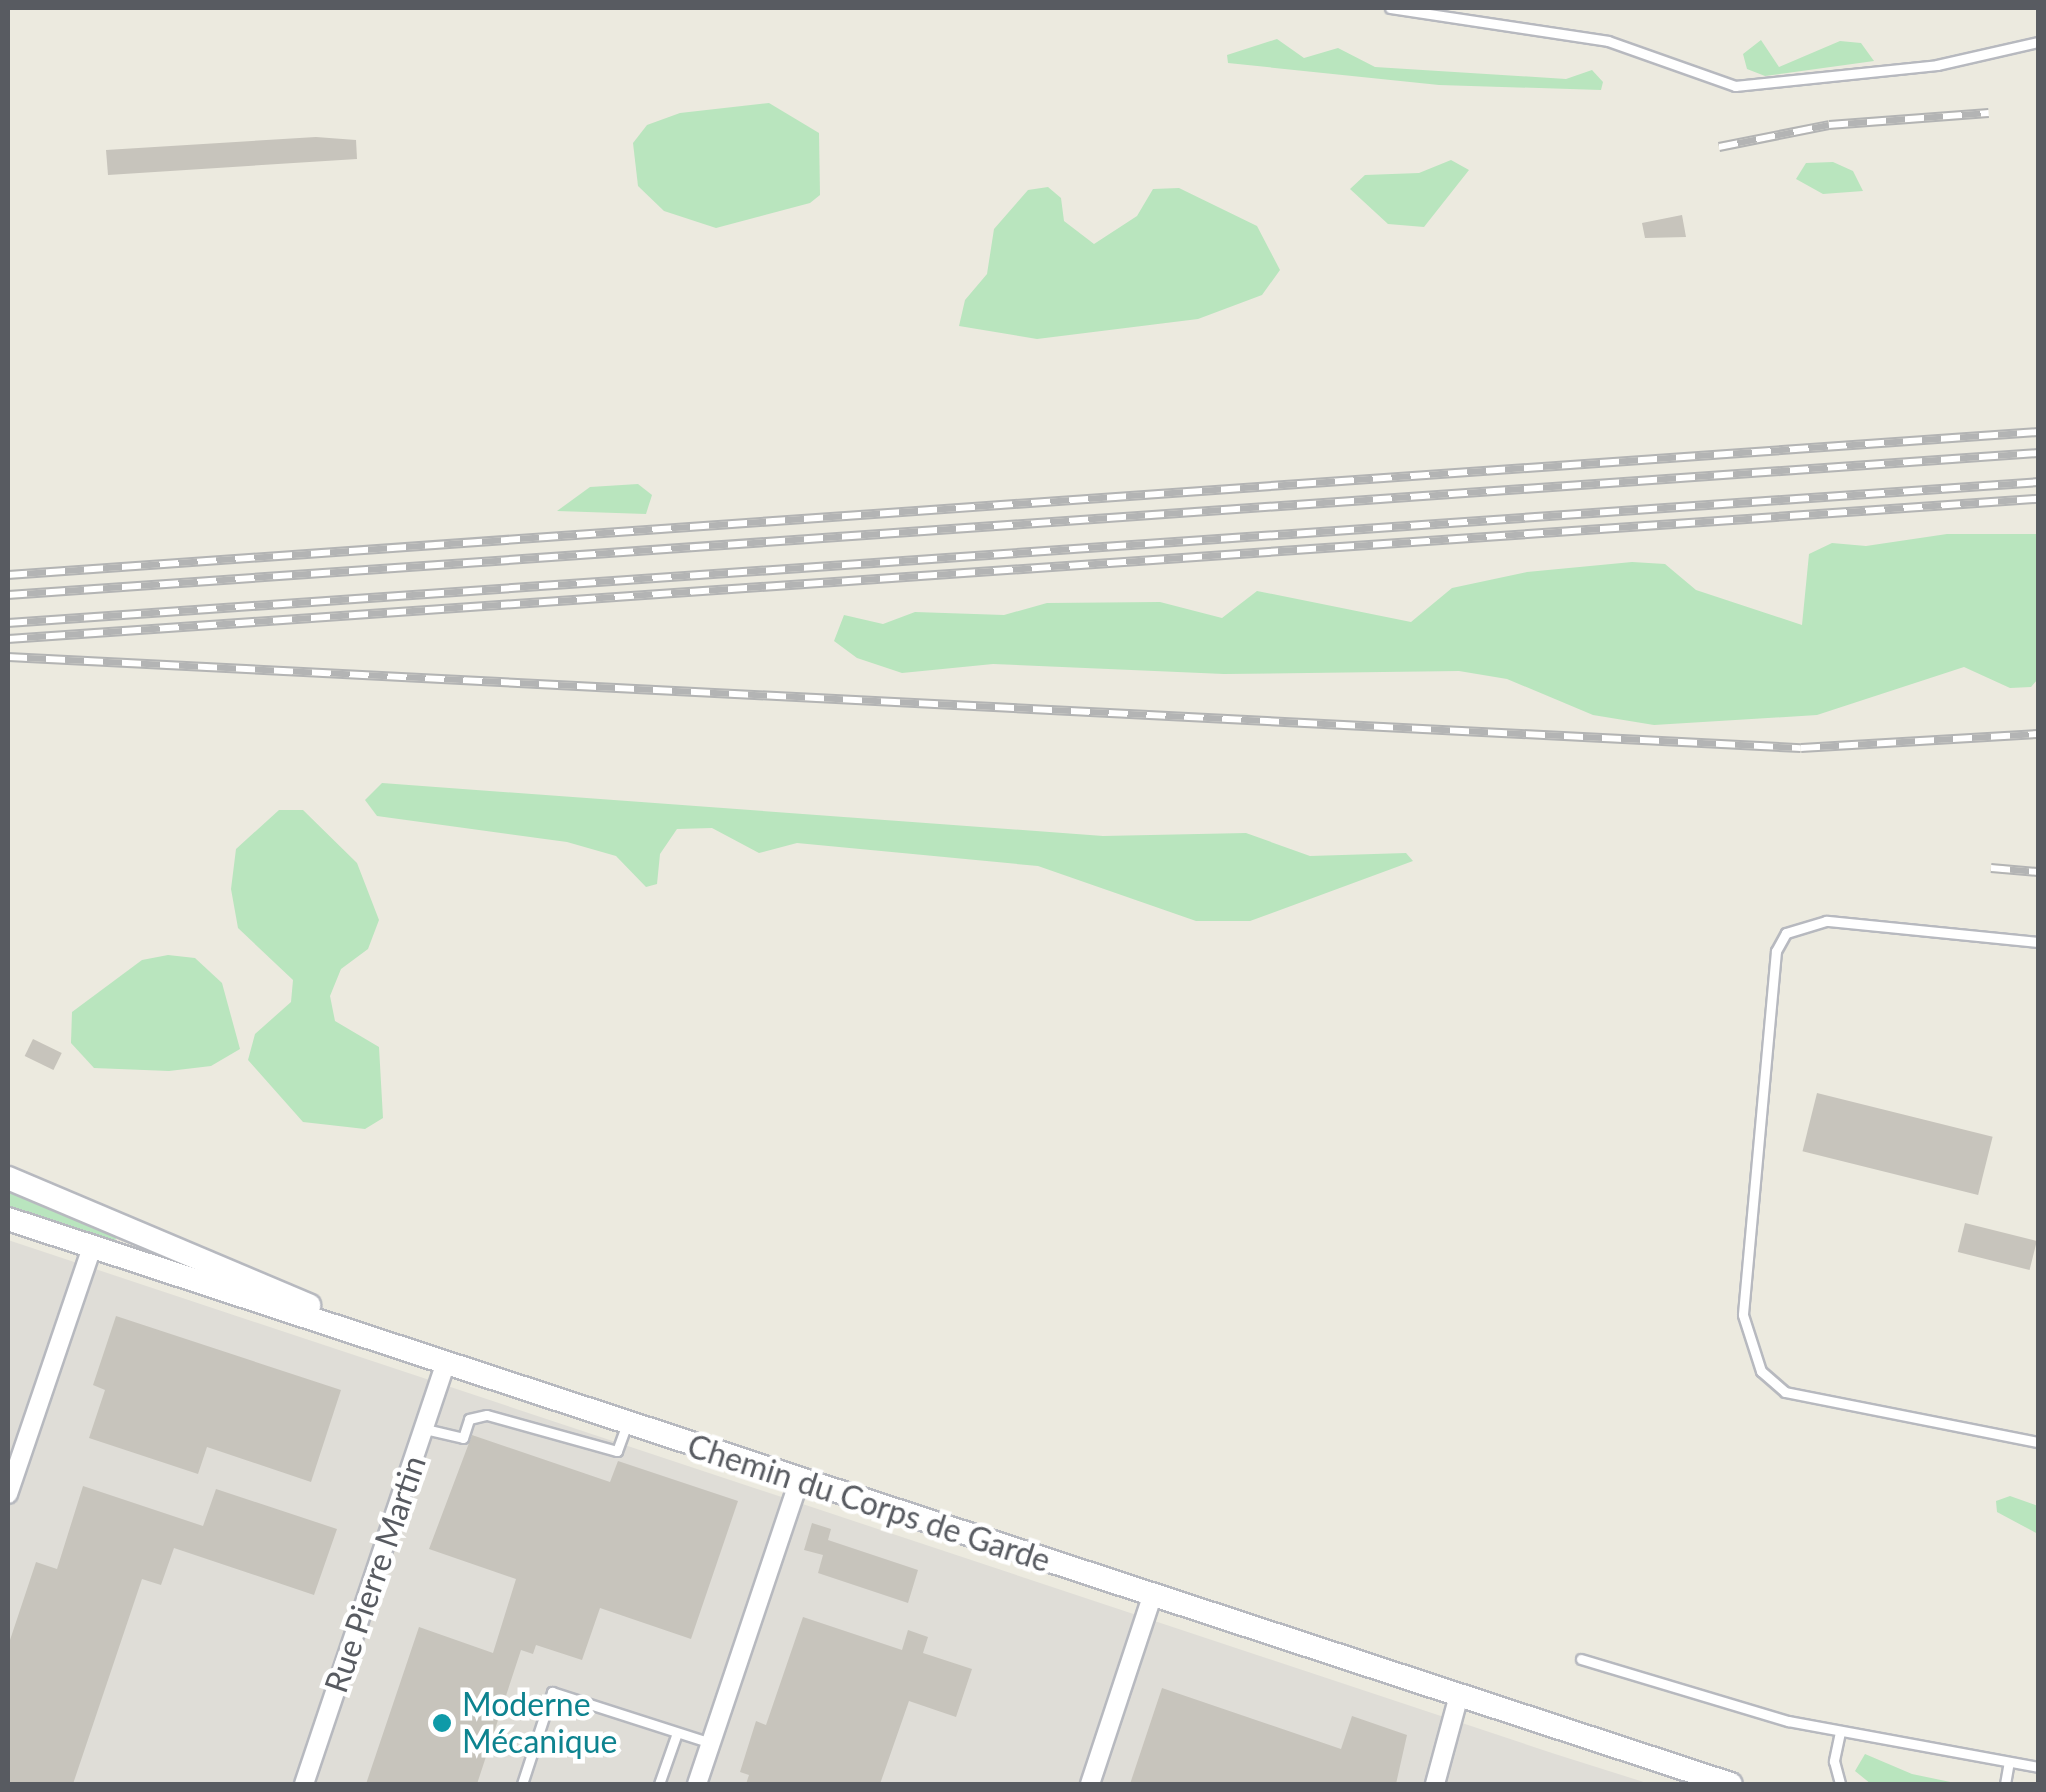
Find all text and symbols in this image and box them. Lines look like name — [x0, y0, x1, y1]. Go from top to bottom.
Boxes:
street label: Chemin du Corps de Garde — [683, 1426, 1055, 1580]
street label: Rue Pierre Martin — [316, 1450, 434, 1698]
place label: Moderne Mécanique — [462, 1686, 617, 1761]
marker: Moderne Mécanique — [431, 1712, 453, 1734]

